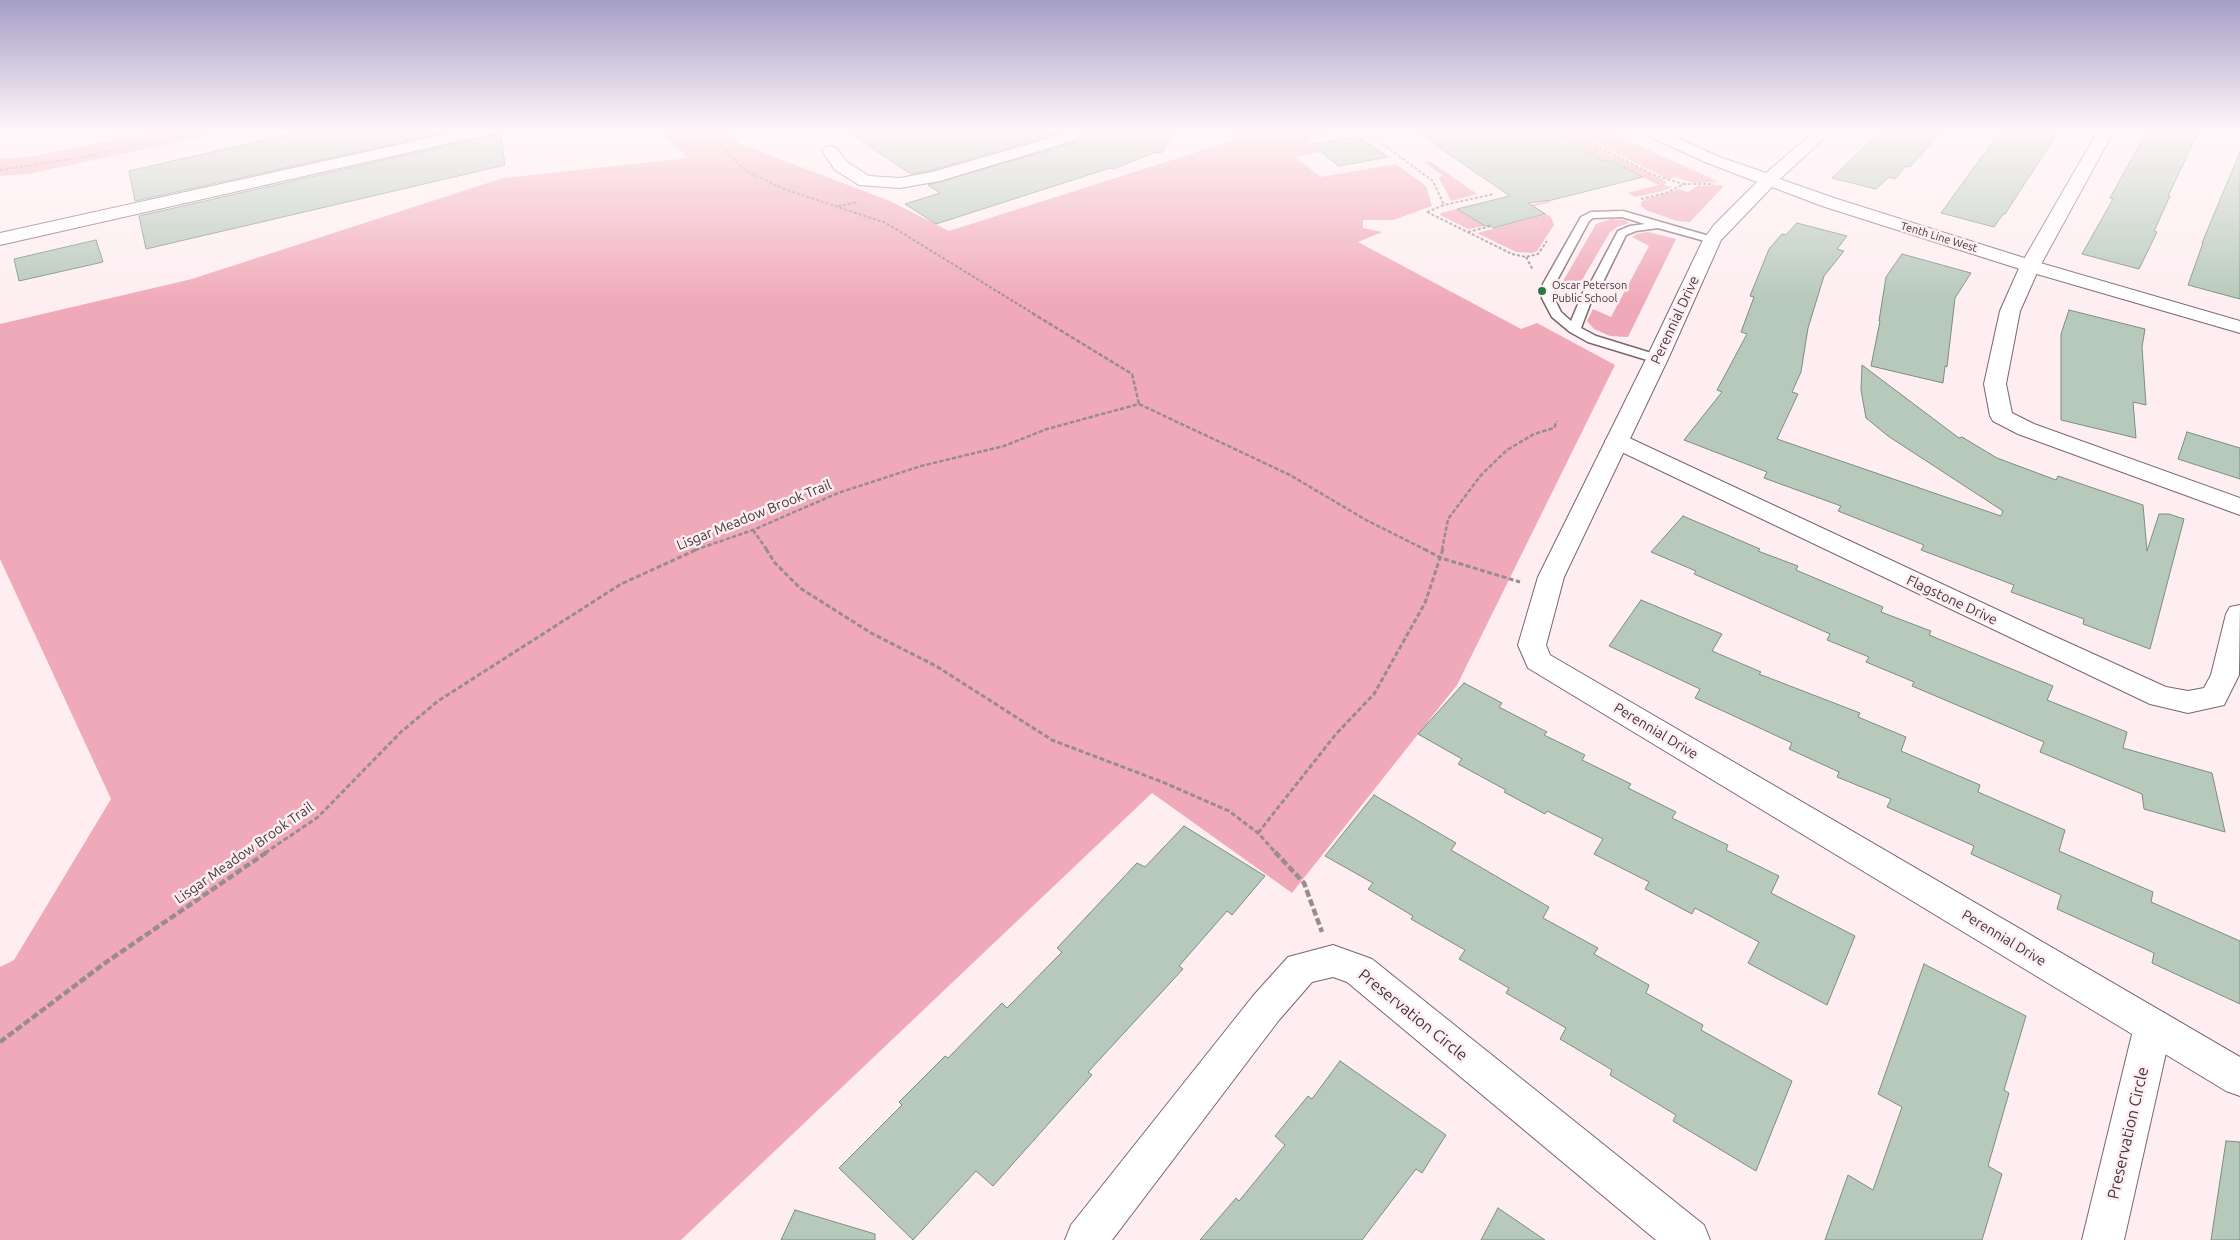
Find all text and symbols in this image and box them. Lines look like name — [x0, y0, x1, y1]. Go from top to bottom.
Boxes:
street label: Tenth Line West — [1899, 219, 1979, 255]
street label: Perennial Drive — [1647, 273, 1703, 367]
place label: Oscar Peterson Public School — [1552, 278, 1627, 304]
marker: Oscar Peterson Public School — [1536, 285, 1548, 297]
street label: Lisgar Meadow Brook Trail — [674, 476, 834, 554]
street label: Flagstone Drive — [1904, 572, 2000, 628]
street label: Perennial Drive — [1611, 699, 1701, 763]
street label: Lisgar Meadow Brook Trail — [171, 799, 317, 907]
street label: Perennial Drive — [1959, 906, 2049, 970]
street label: Preservation Circle — [1354, 965, 1472, 1065]
street label: Preservation Circle — [2103, 1065, 2153, 1201]

